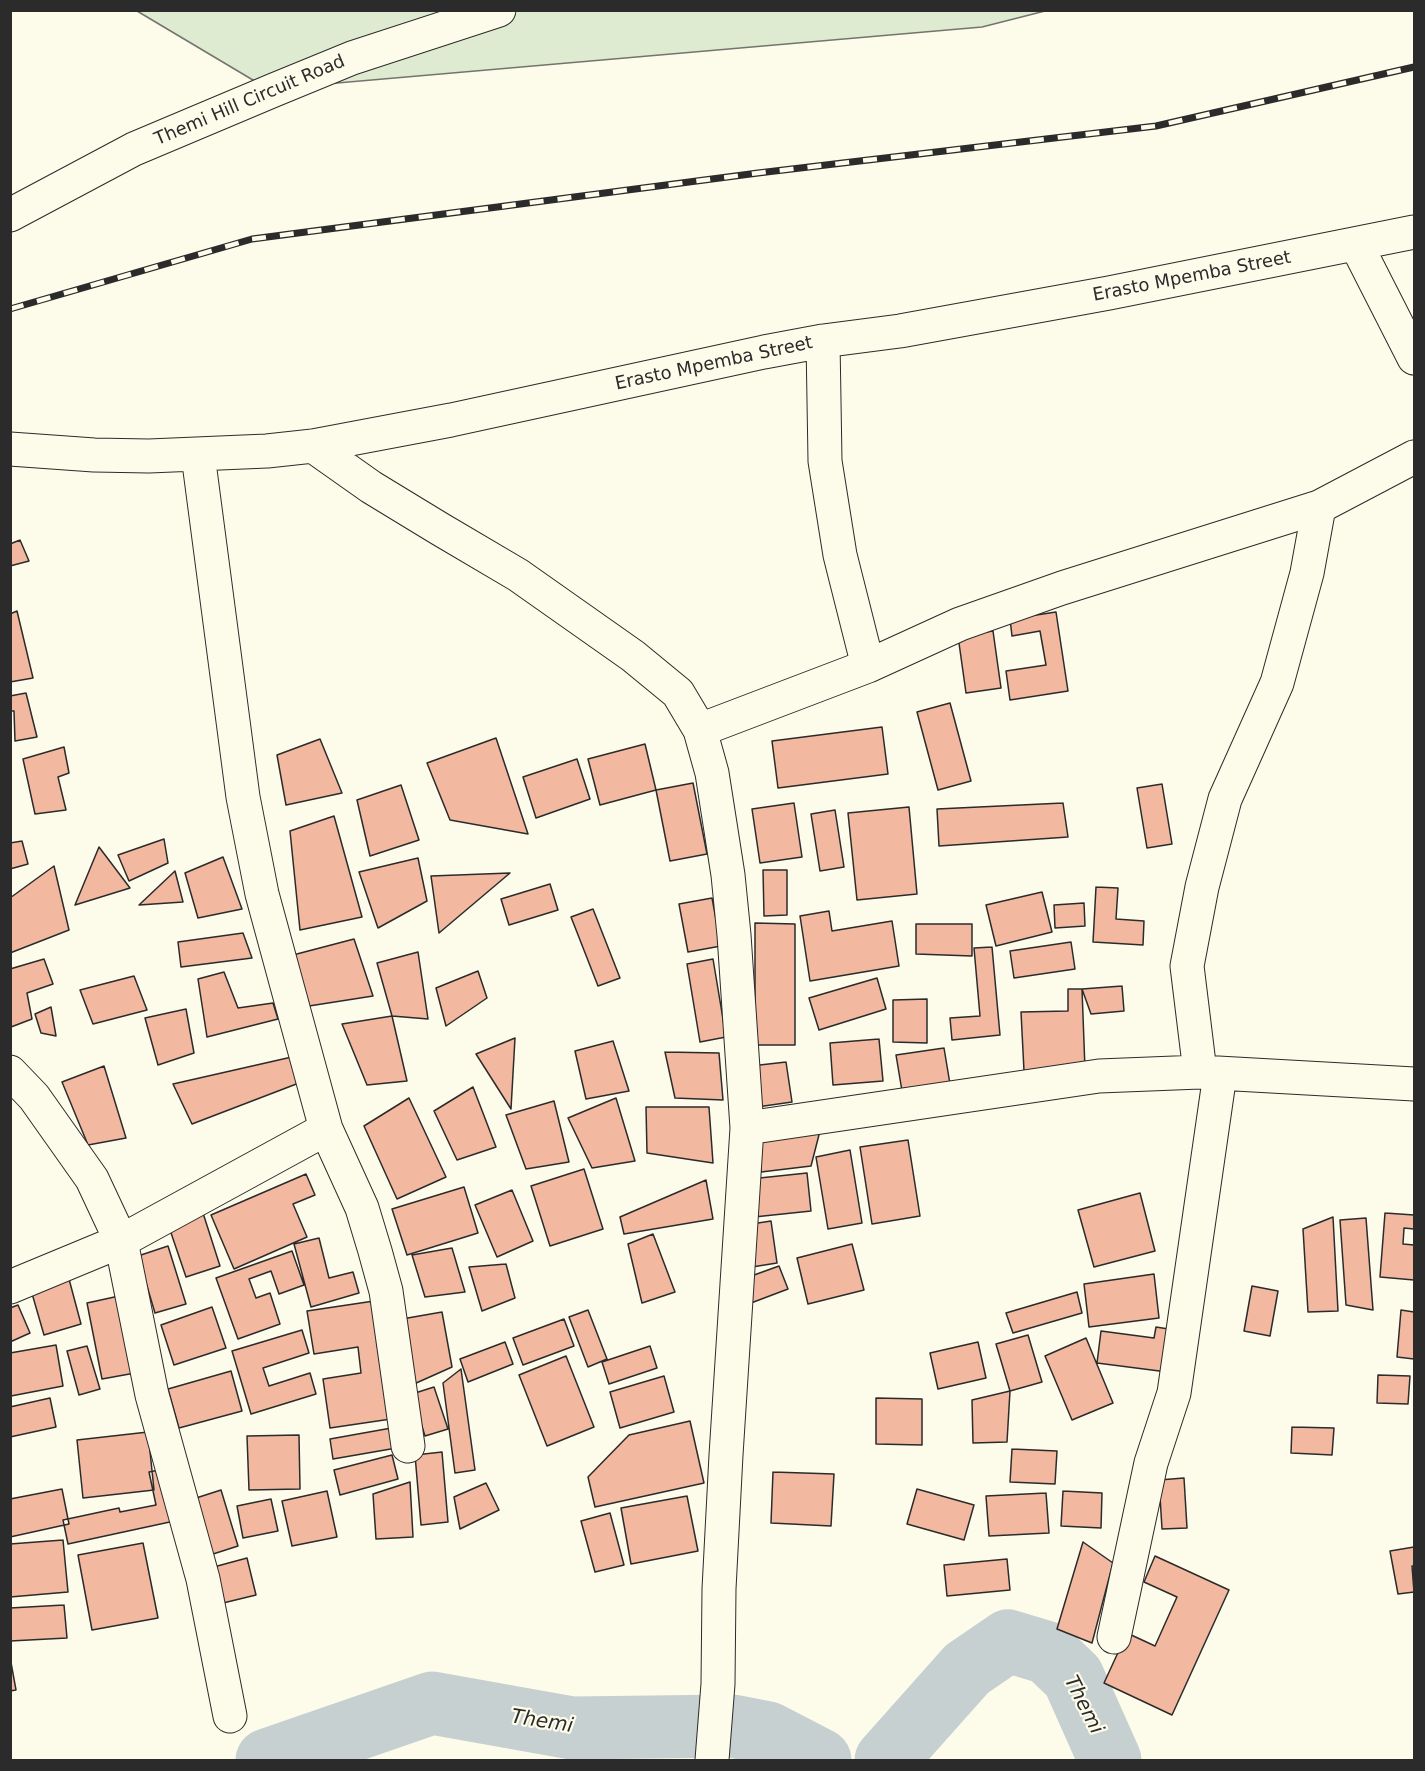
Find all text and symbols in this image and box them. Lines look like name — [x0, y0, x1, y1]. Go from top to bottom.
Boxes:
street label: Themi Hill Circuit Road — [152, 51, 348, 151]
street label: Erasto Mpemba Street — [1091, 247, 1293, 307]
street label: Erasto Mpemba Street — [613, 332, 815, 396]
water label: Themi — [1058, 1672, 1108, 1738]
water label: Themi — [509, 1705, 575, 1739]

